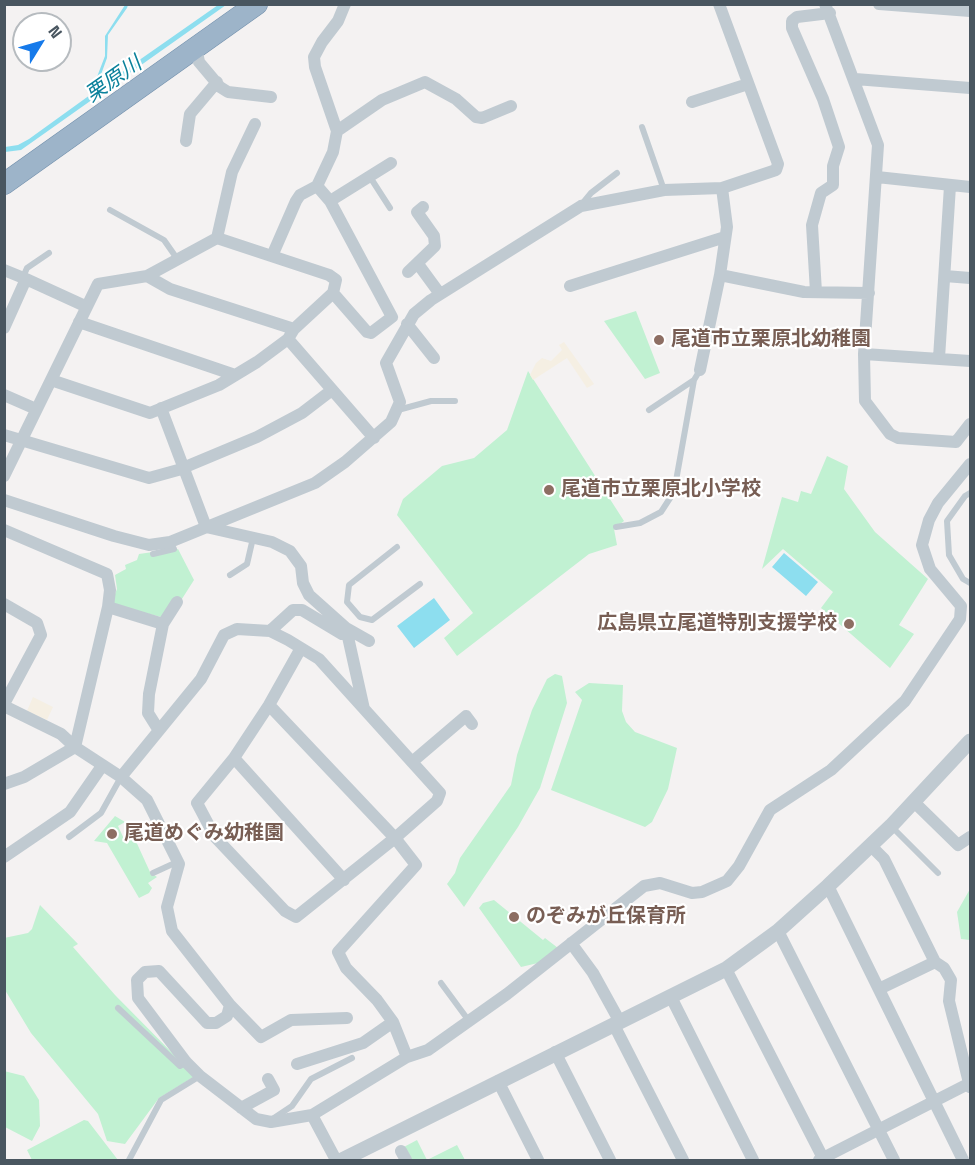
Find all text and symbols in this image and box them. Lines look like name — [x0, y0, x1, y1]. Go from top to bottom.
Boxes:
north arrow — [12, 12, 72, 72]
text: N — [44, 21, 67, 43]
water label: 栗原川 — [81, 52, 147, 108]
place label: 尾道市立栗原北幼稚園 — [671, 328, 871, 352]
marker: 尾道市立栗原北幼稚園 — [652, 333, 666, 347]
place label: 尾道市立栗原北小学校 — [561, 478, 761, 502]
marker: 尾道市立栗原北小学校 — [542, 483, 556, 497]
place label: 広島県立尾道特別支援学校 — [597, 612, 837, 636]
marker: 広島県立尾道特別支援学校 — [842, 617, 856, 631]
place label: 尾道めぐみ幼稚園 — [124, 822, 284, 846]
marker: 尾道めぐみ幼稚園 — [105, 827, 119, 841]
place label: のぞみが丘保育所 — [526, 905, 686, 929]
marker: のぞみが丘保育所 — [507, 910, 521, 924]

